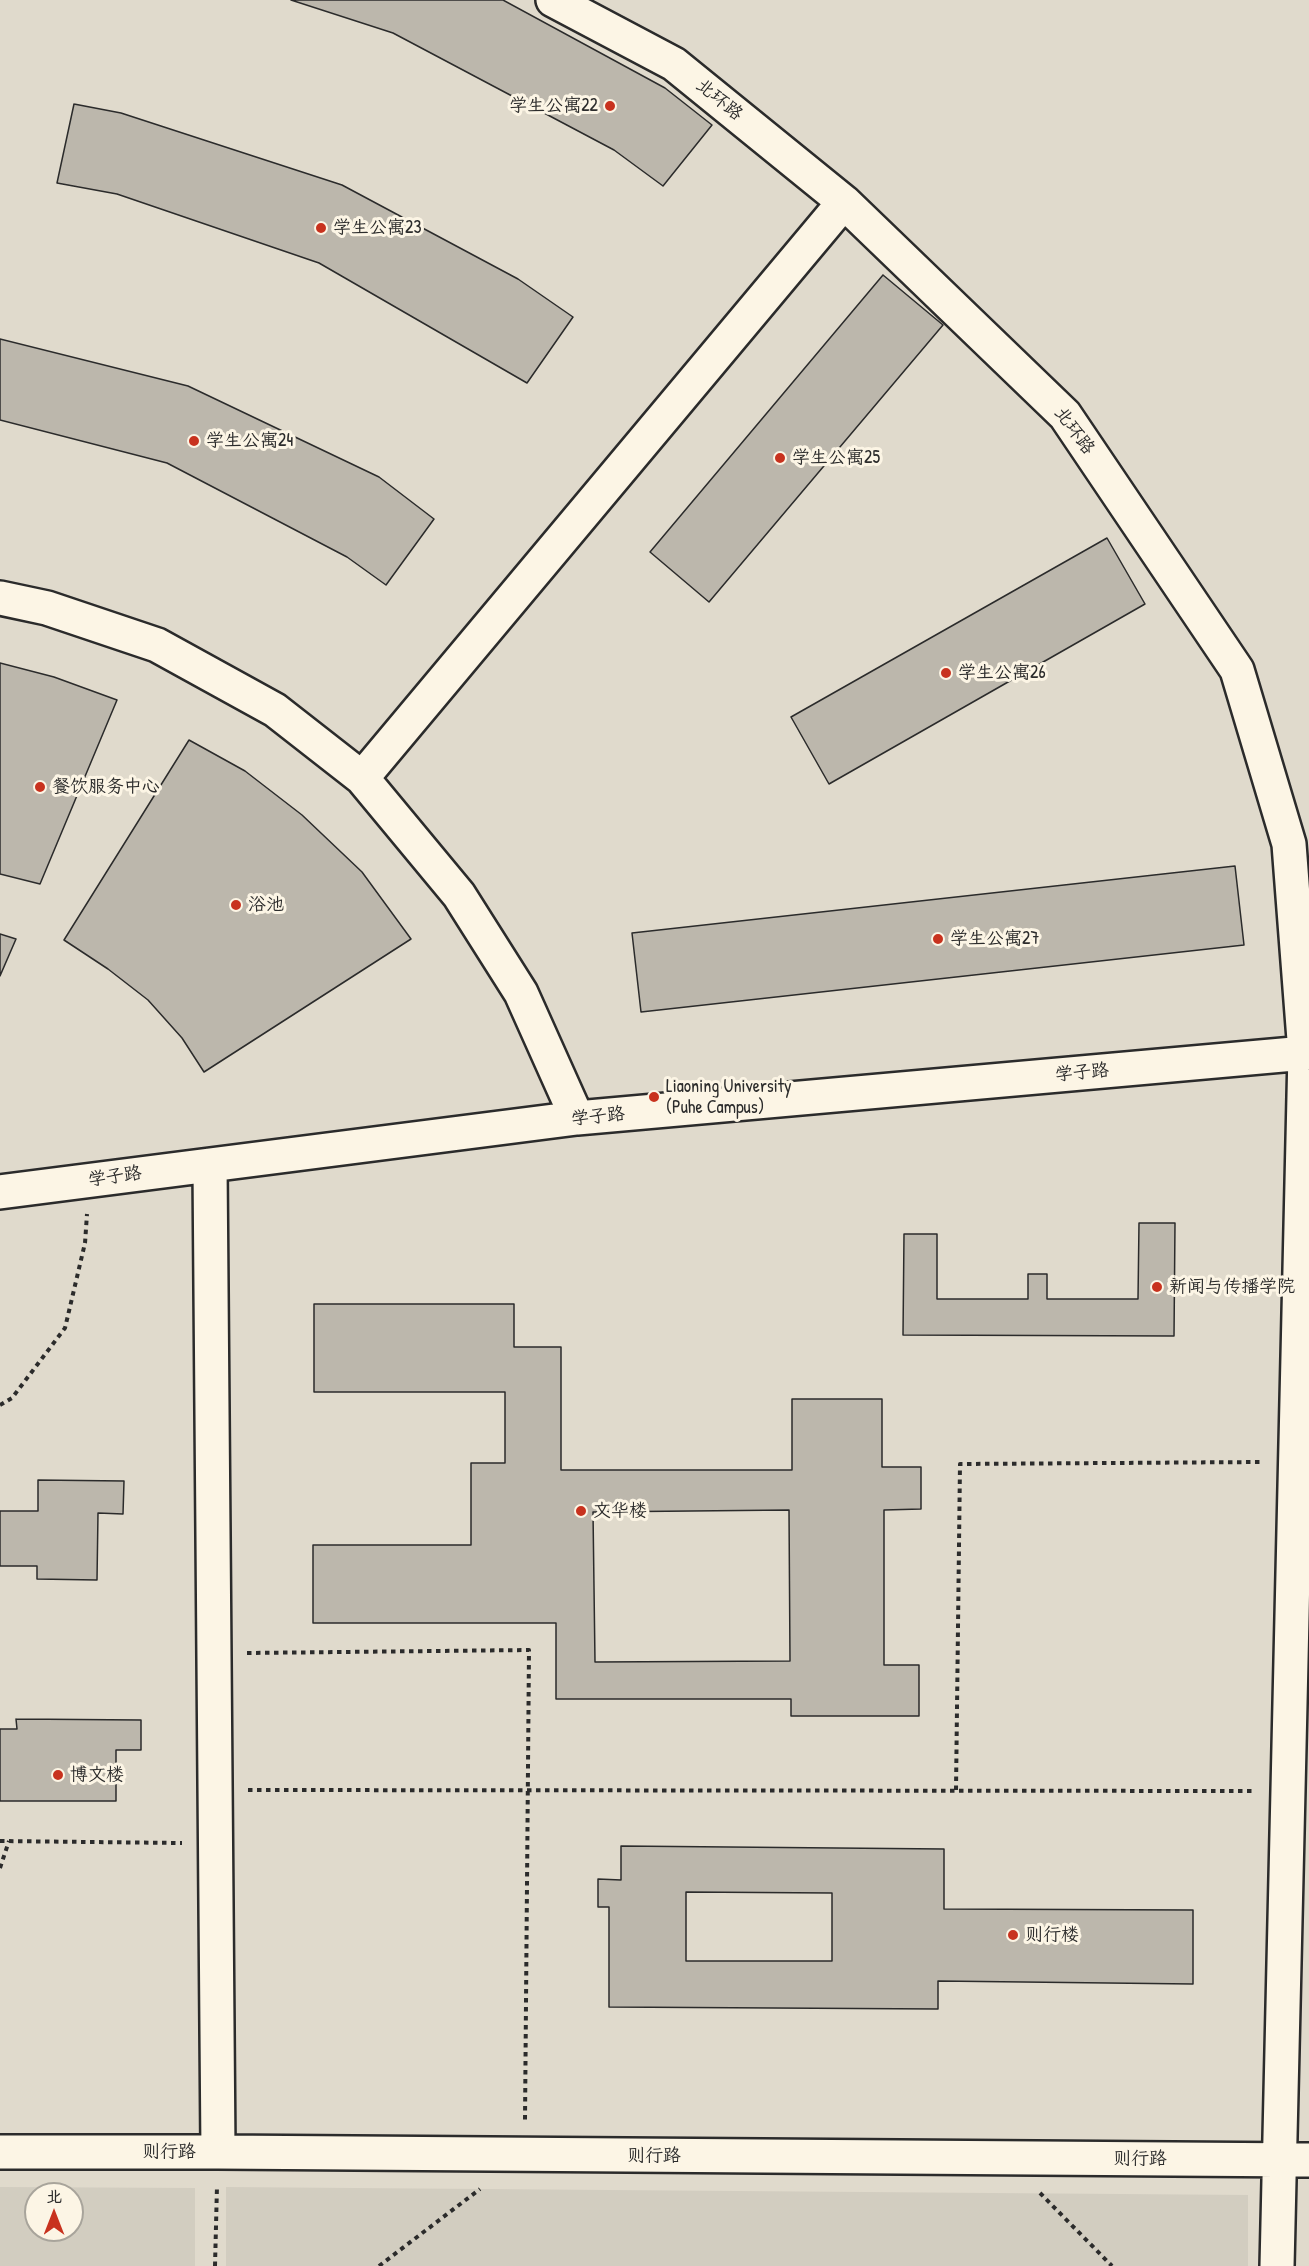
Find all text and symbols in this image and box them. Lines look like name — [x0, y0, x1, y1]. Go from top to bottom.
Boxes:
street label: 北环路 — [691, 75, 747, 125]
place label: 学生公寓22 — [509, 95, 598, 117]
marker: 学生公寓22 — [603, 99, 617, 113]
place label: 学生公寓23 — [333, 217, 421, 239]
marker: 学生公寓23 — [314, 221, 328, 235]
street label: 北环路 — [1049, 403, 1099, 459]
place label: 学生公寓24 — [206, 430, 293, 452]
marker: 学生公寓24 — [187, 434, 201, 448]
place label: 学生公寓25 — [792, 447, 880, 469]
marker: 学生公寓25 — [773, 451, 787, 465]
place label: 学生公寓26 — [958, 662, 1046, 684]
marker: 学生公寓26 — [939, 666, 953, 680]
place label: 餐饮服务中心 — [52, 776, 160, 798]
marker: 餐饮服务中心 — [33, 780, 47, 794]
place label: 浴池 — [248, 894, 284, 916]
marker: 浴池 — [229, 898, 243, 912]
place label: 学生公寓27 — [950, 928, 1039, 950]
marker: 学生公寓27 — [931, 932, 945, 946]
street label: 学子路 — [1054, 1060, 1110, 1086]
place label: Liaoning University (Puhe Campus) — [666, 1076, 792, 1118]
marker: Liaoning University (Puhe Campus) — [647, 1090, 661, 1104]
street label: 学子路 — [570, 1103, 626, 1131]
street label: 学子路 — [87, 1163, 143, 1191]
place label: 新闻与传播学院 — [1169, 1276, 1295, 1298]
marker: 新闻与传播学院 — [1150, 1280, 1164, 1294]
place label: 文华楼 — [593, 1500, 647, 1522]
marker: 文华楼 — [574, 1504, 588, 1518]
place label: 博文楼 — [70, 1764, 124, 1786]
marker: 博文楼 — [51, 1768, 65, 1782]
place label: 则行楼 — [1025, 1924, 1079, 1946]
marker: 则行楼 — [1006, 1928, 1020, 1942]
street label: 则行路 — [142, 2141, 196, 2163]
street label: 则行路 — [627, 2145, 681, 2167]
street label: 则行路 — [1113, 2148, 1167, 2170]
north arrow — [24, 2182, 84, 2242]
text: 北 — [46, 2185, 62, 2207]

